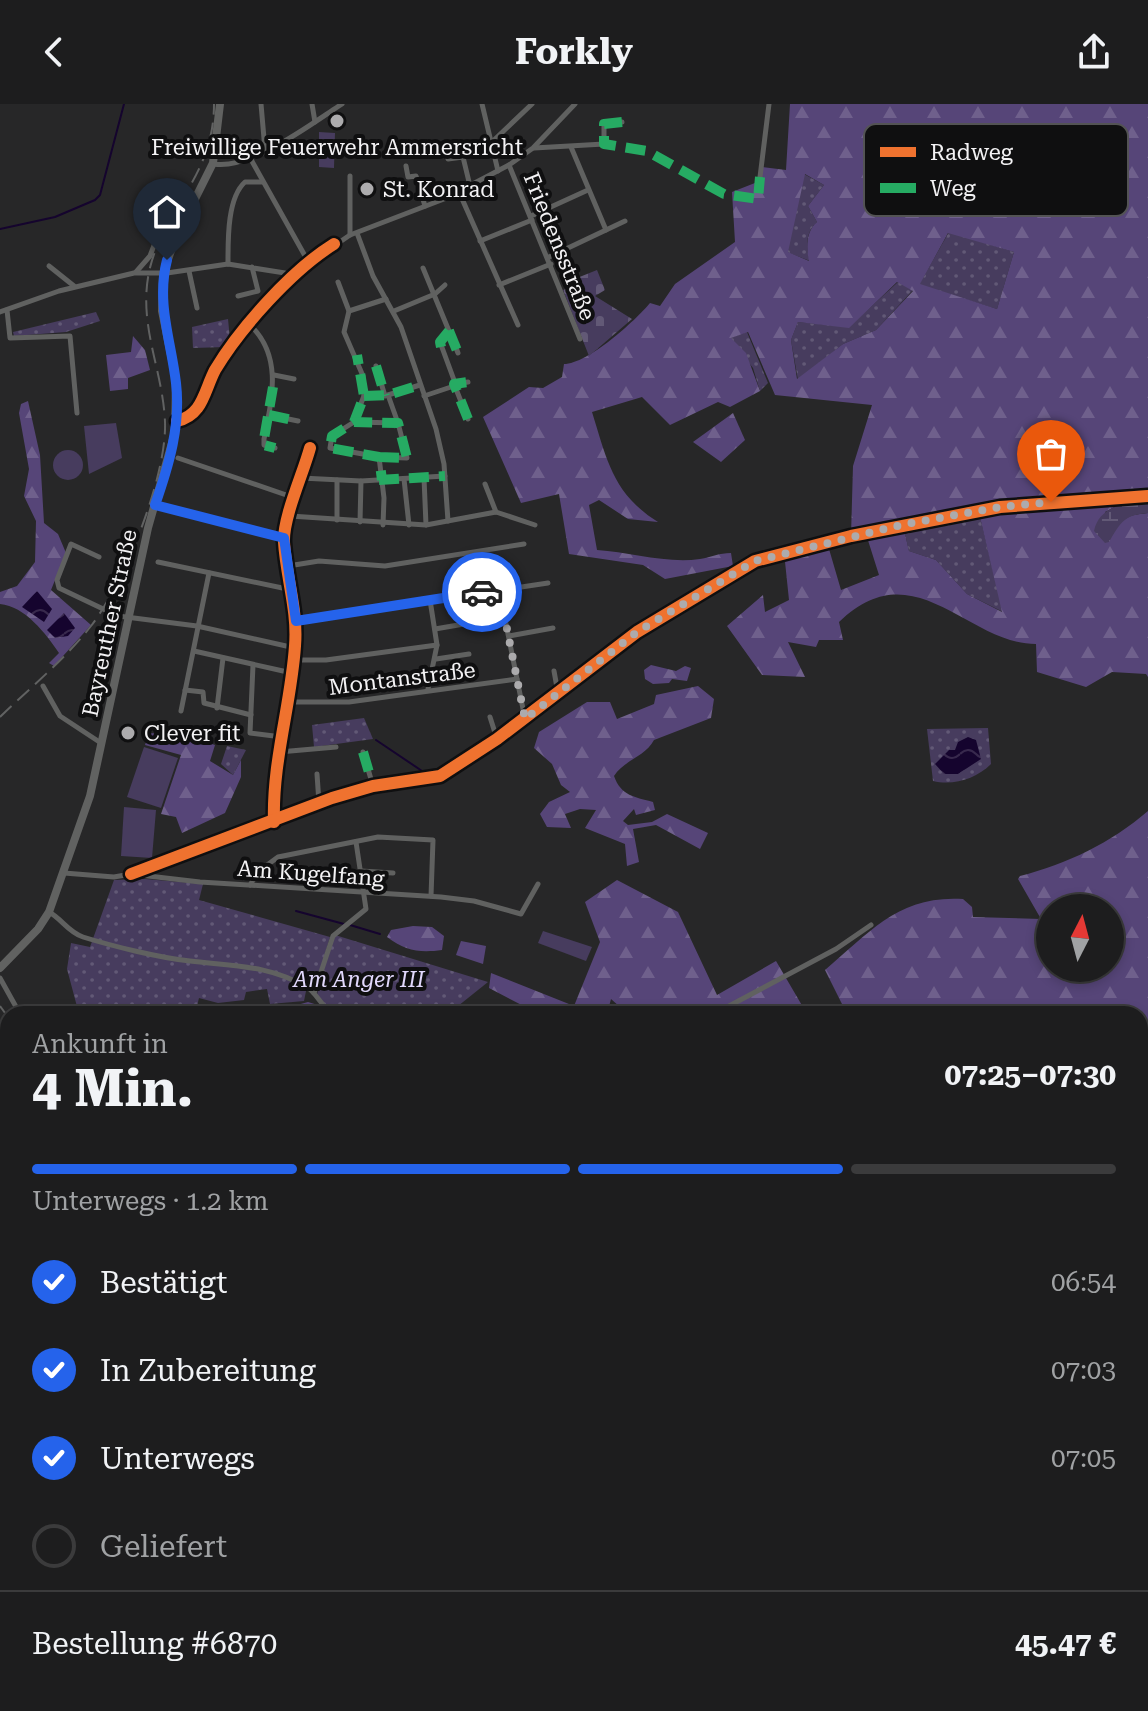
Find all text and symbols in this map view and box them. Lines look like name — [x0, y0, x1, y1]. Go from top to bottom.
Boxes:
icon: back — [32, 30, 76, 74]
icon: share — [1072, 30, 1116, 74]
text: Forkly — [515, 31, 633, 73]
marker: Freiwillige Feuerwehr Ammersricht — [328, 112, 346, 130]
legend — [864, 124, 1128, 216]
place label: Freiwillige Feuerwehr Ammersricht — [151, 135, 523, 160]
text: Radweg — [930, 140, 1014, 165]
street label: Friedensstraße — [519, 169, 601, 324]
text: Weg — [930, 176, 976, 201]
place label: St. Konrad — [383, 177, 494, 202]
pin — [133, 178, 201, 260]
marker: St. Konrad — [358, 180, 376, 198]
icon: home — [145, 190, 189, 234]
pin — [1017, 420, 1085, 502]
icon: bag — [1029, 432, 1073, 476]
street label: Bayreuther Straße — [77, 527, 142, 719]
courier — [442, 552, 522, 632]
icon: car — [460, 570, 504, 614]
street label: Montanstraße — [327, 657, 477, 700]
place label: Clever fit — [144, 721, 240, 746]
marker: Clever fit — [119, 724, 137, 742]
street label: Am Kugelfang — [236, 856, 386, 891]
north arrow — [1036, 894, 1124, 982]
map controls — [1036, 894, 1124, 982]
park label: Am Anger III — [291, 967, 425, 992]
text: Ankunft in — [32, 1029, 168, 1059]
text: 07:25–07:30 — [944, 1057, 1116, 1092]
text: 4 Min. — [32, 1058, 193, 1119]
text: Unterwegs · 1.2 km — [32, 1186, 268, 1216]
icon: check — [32, 1260, 76, 1304]
text: Bestätigt — [100, 1265, 227, 1300]
text: 06:54 — [1051, 1267, 1116, 1297]
icon: check — [32, 1348, 76, 1392]
text: In Zubereitung — [100, 1353, 316, 1388]
text: 07:03 — [1051, 1355, 1116, 1385]
icon: check — [32, 1436, 76, 1480]
text: Unterwegs — [100, 1441, 255, 1476]
text: 07:05 — [1051, 1443, 1116, 1473]
text: Geliefert — [100, 1529, 227, 1564]
text: Bestellung #6870 — [32, 1626, 277, 1661]
text: 45.47 € — [1015, 1626, 1116, 1661]

